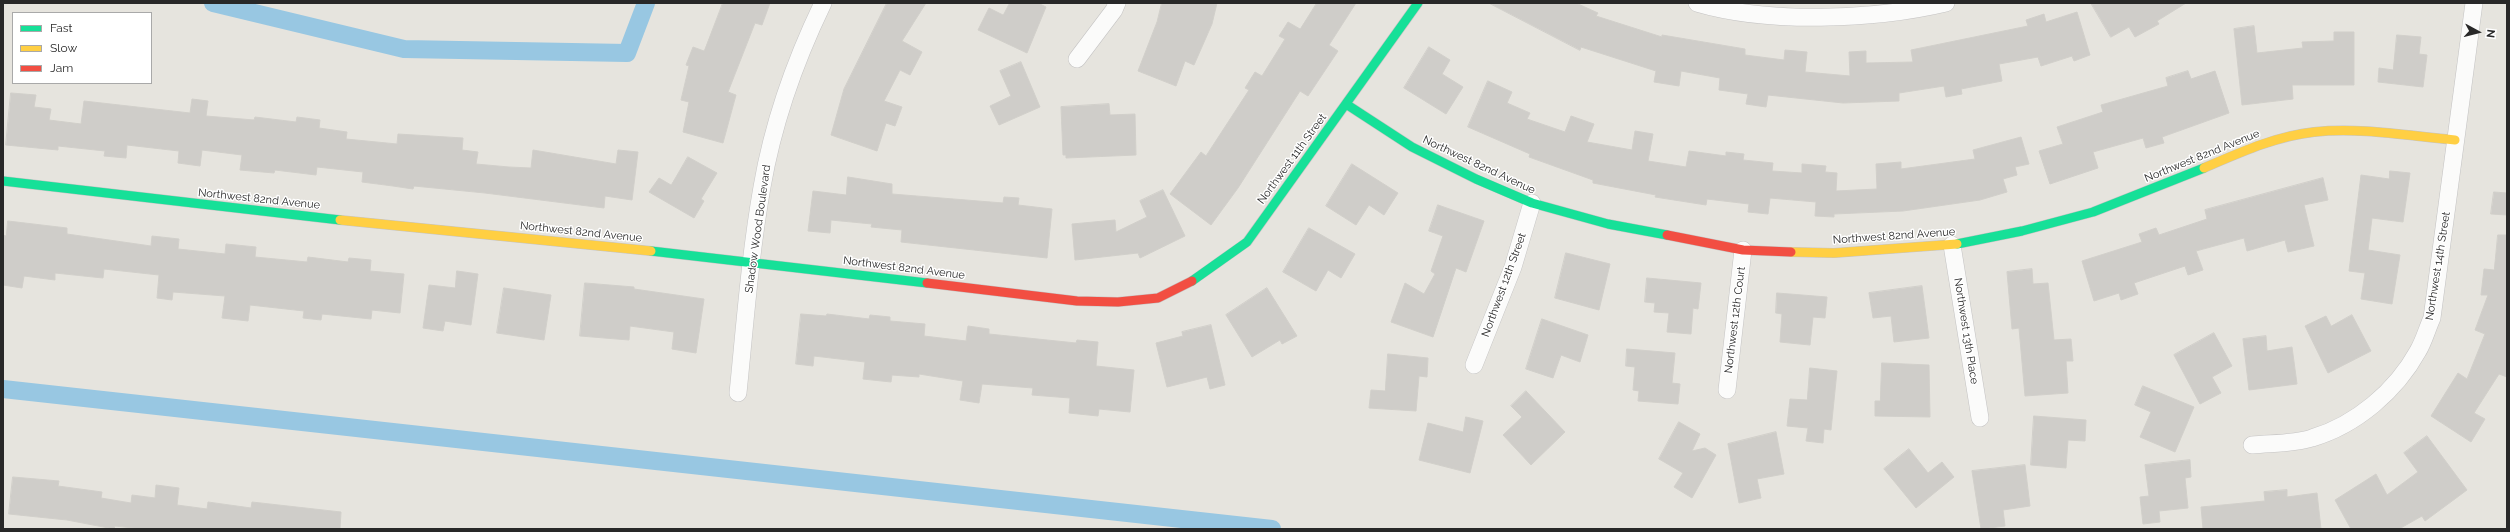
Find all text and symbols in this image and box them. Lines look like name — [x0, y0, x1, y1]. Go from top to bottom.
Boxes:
legend — [12, 12, 152, 84]
north arrow — [2458, 12, 2498, 52]
text: Fast — [50, 21, 73, 35]
text: N — [2483, 29, 2497, 38]
text: Slow — [50, 41, 77, 55]
text: Jam — [50, 61, 73, 75]
street label: Northwest 11th Street — [1255, 111, 1329, 207]
street label: Northwest 82nd Avenue — [2143, 127, 2261, 185]
street label: Northwest 82nd Avenue — [1421, 133, 1537, 197]
street label: Shadow Wood Boulevard — [742, 164, 774, 294]
street label: Northwest 82nd Avenue — [197, 186, 321, 212]
street label: Northwest 14th Street — [2423, 211, 2453, 321]
street label: Northwest 82nd Avenue — [519, 219, 643, 245]
street label: Northwest 82nd Avenue — [1832, 225, 1956, 247]
street label: Northwest 12th Street — [1479, 231, 1529, 339]
street label: Northwest 82nd Avenue — [842, 254, 966, 282]
street label: Northwest 12th Court — [1722, 266, 1748, 374]
street label: Northwest 13th Place — [1951, 277, 1981, 385]

